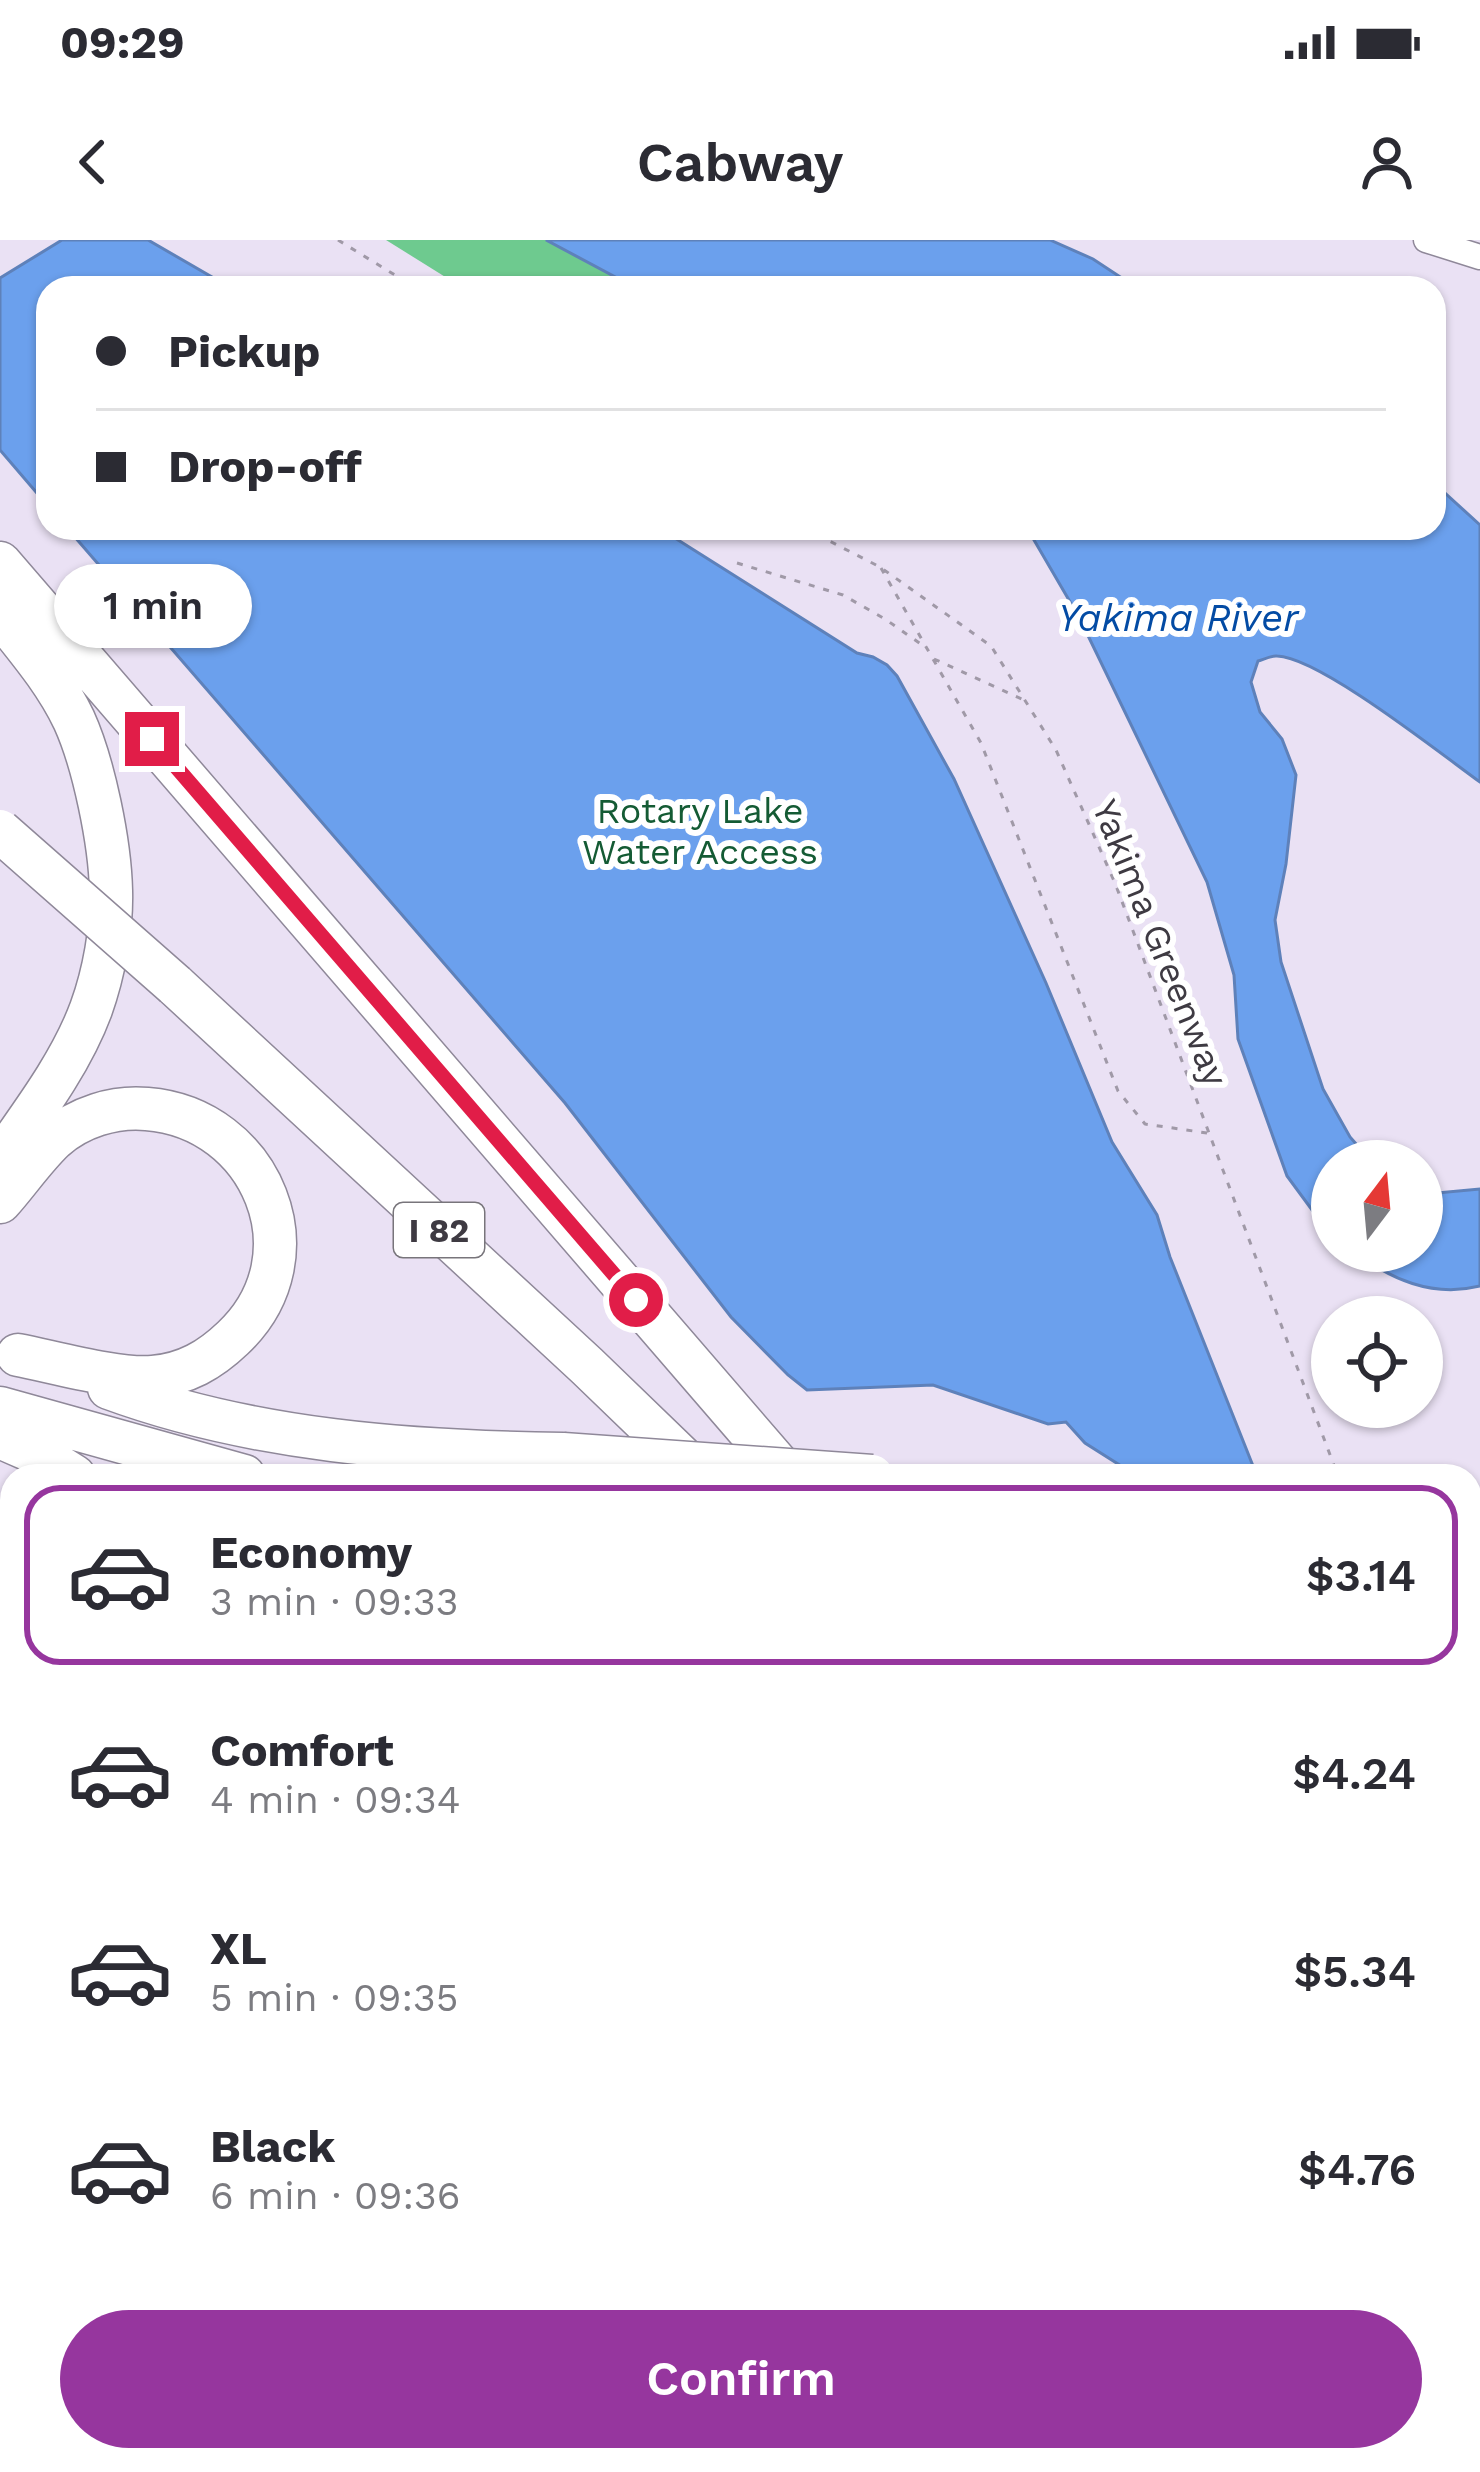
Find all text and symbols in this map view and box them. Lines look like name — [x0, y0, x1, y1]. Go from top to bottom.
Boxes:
text: 09:29 — [60, 16, 185, 69]
icon: back — [60, 129, 126, 195]
icon: person — [1354, 129, 1420, 195]
text: Cabway — [637, 131, 843, 194]
text: Pickup — [168, 325, 320, 378]
text: Drop-off — [168, 440, 362, 493]
callout: 1 min — [53, 565, 251, 649]
text: 1 min — [103, 583, 203, 628]
water label: Yakima River — [1058, 595, 1300, 640]
route end — [125, 712, 179, 766]
park label: Rotary Lake Water Access — [582, 790, 818, 873]
street label: Yakima Greenway — [1083, 794, 1237, 1093]
north arrow — [1311, 1140, 1443, 1272]
map controls — [1311, 1140, 1443, 1428]
road number: I 82 — [394, 1203, 484, 1257]
route start — [609, 1273, 663, 1327]
button: locate — [1311, 1296, 1443, 1428]
icon: car — [66, 1521, 174, 1629]
text: Economy — [210, 1526, 412, 1579]
text: $3.14 — [1306, 1549, 1416, 1602]
text: 3 min · 09:33 — [210, 1579, 458, 1624]
icon: car — [66, 1719, 174, 1827]
text: Comfort — [210, 1724, 394, 1777]
text: $4.24 — [1292, 1747, 1416, 1800]
text: 4 min · 09:34 — [210, 1777, 461, 1822]
icon: car — [66, 1917, 174, 2025]
text: XL — [210, 1922, 267, 1975]
text: $5.34 — [1294, 1945, 1416, 1998]
text: 5 min · 09:35 — [210, 1975, 458, 2020]
icon: car — [66, 2115, 174, 2223]
text: Black — [210, 2120, 335, 2173]
text: $4.76 — [1298, 2143, 1416, 2196]
text: 6 min · 09:36 — [210, 2173, 460, 2218]
button: Confirm — [60, 2310, 1422, 2448]

